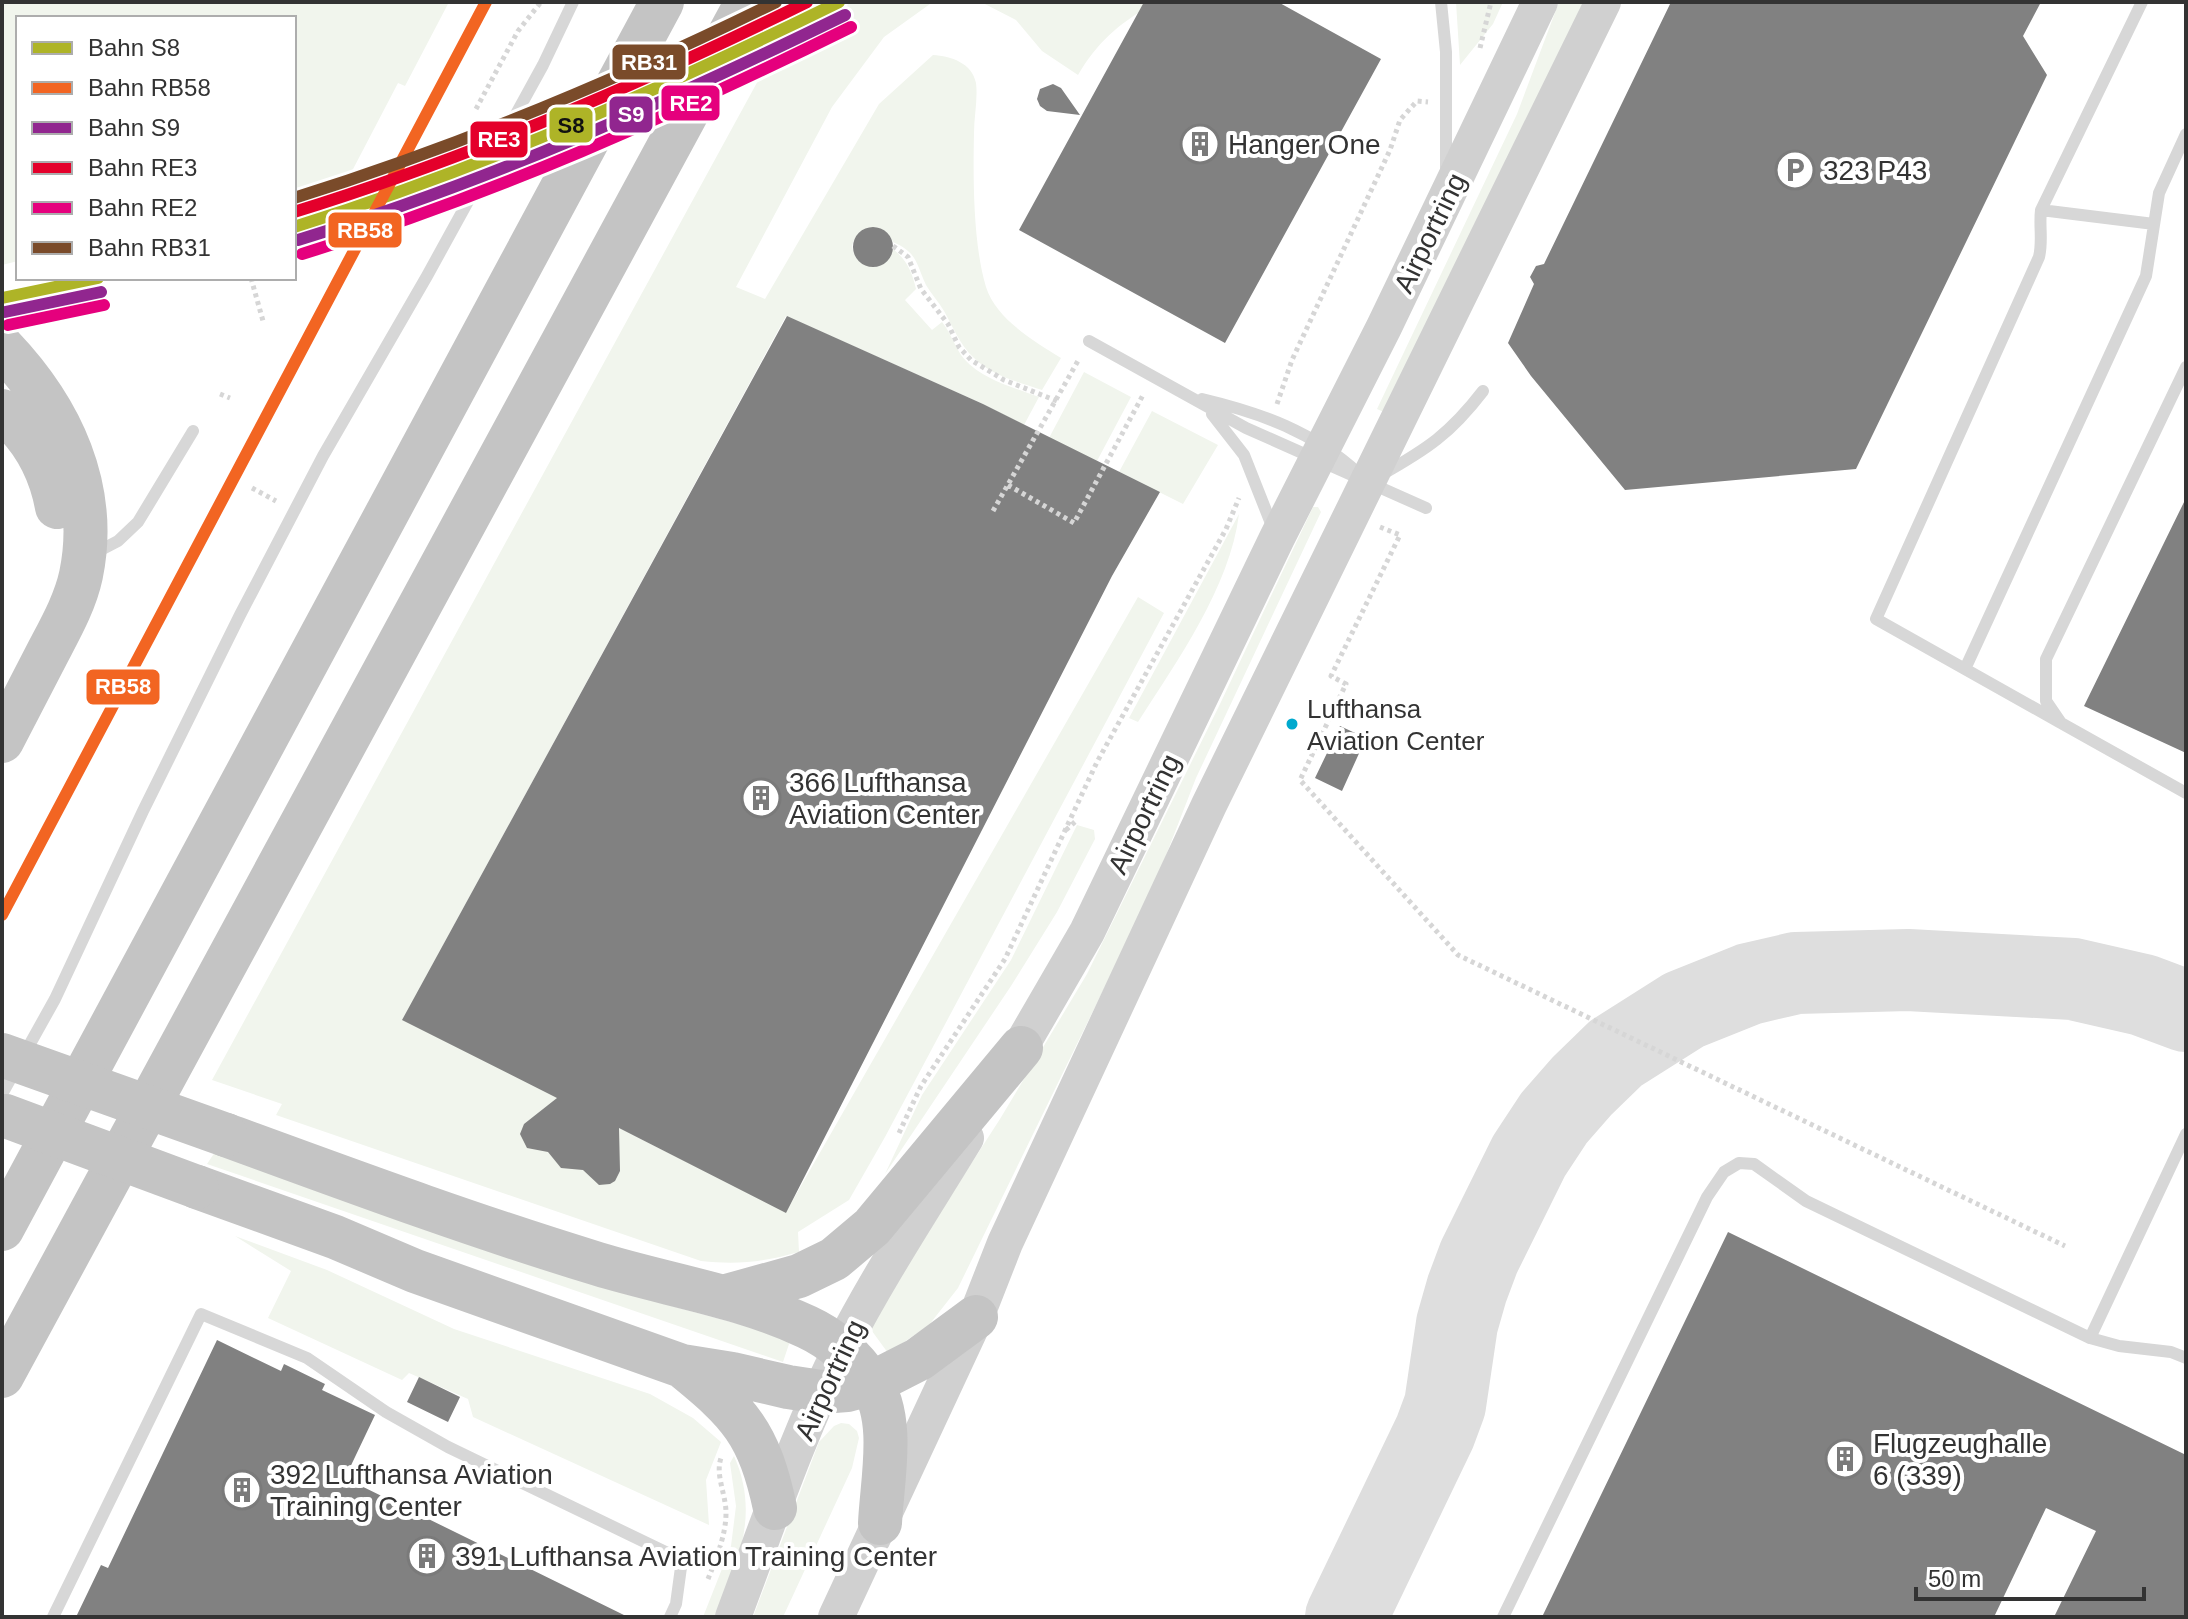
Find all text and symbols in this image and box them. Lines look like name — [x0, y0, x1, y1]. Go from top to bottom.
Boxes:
legend — [16, 16, 296, 280]
text: Bahn S8 — [88, 34, 180, 61]
line badge: RB31 — [611, 43, 687, 81]
text: RB31 — [621, 50, 677, 75]
text: Bahn RB58 — [88, 74, 211, 101]
line badge: RE2 — [660, 84, 721, 122]
text: RE2 — [670, 91, 712, 116]
line badge: S9 — [608, 95, 654, 134]
text: S9 — [618, 102, 644, 127]
line badge: S8 — [548, 106, 594, 144]
text: S8 — [558, 113, 584, 138]
text: Bahn S9 — [88, 114, 180, 141]
line badge: RE3 — [469, 120, 529, 159]
building icon: Hanger One — [1179, 123, 1221, 165]
text: RE3 — [478, 127, 520, 152]
place label: Hanger One — [1228, 129, 1381, 160]
parking icon: 323 P43 — [1774, 149, 1816, 191]
text: Bahn RE3 — [88, 154, 197, 181]
place label: 323 P43 — [1823, 155, 1927, 186]
street label: Airportring — [1388, 168, 1472, 298]
text: Bahn RE2 — [88, 194, 197, 221]
line badge: RB58 — [327, 211, 403, 249]
text: RB58 — [337, 218, 393, 243]
text: Bahn RB31 — [88, 234, 211, 261]
line badge: RB58 — [85, 668, 161, 706]
text: RB58 — [95, 674, 151, 699]
place label: Lufthansa Aviation Center — [1307, 694, 1485, 756]
marker: Lufthansa Aviation Center — [1284, 716, 1300, 732]
street label: Airportring — [1102, 749, 1186, 879]
place label: 366 Lufthansa Aviation Center — [789, 767, 980, 830]
building icon: 366 Lufthansa Aviation Center — [740, 777, 782, 819]
street label: Airportring — [789, 1315, 871, 1445]
place label: Flugzeughalle 6 (339) — [1873, 1428, 2047, 1491]
building icon: Flugzeughalle 6 (339) — [1824, 1438, 1866, 1480]
place label: 392 Lufthansa Aviation Training Center — [270, 1459, 553, 1522]
building icon: 392 Lufthansa Aviation Training Center — [221, 1469, 263, 1511]
building icon: 391 Lufthansa Aviation Training Center — [406, 1535, 448, 1577]
place label: 391 Lufthansa Aviation Training Center — [455, 1541, 937, 1572]
scale bar — [1916, 1551, 2144, 1601]
text: 50 m — [1928, 1565, 1981, 1592]

